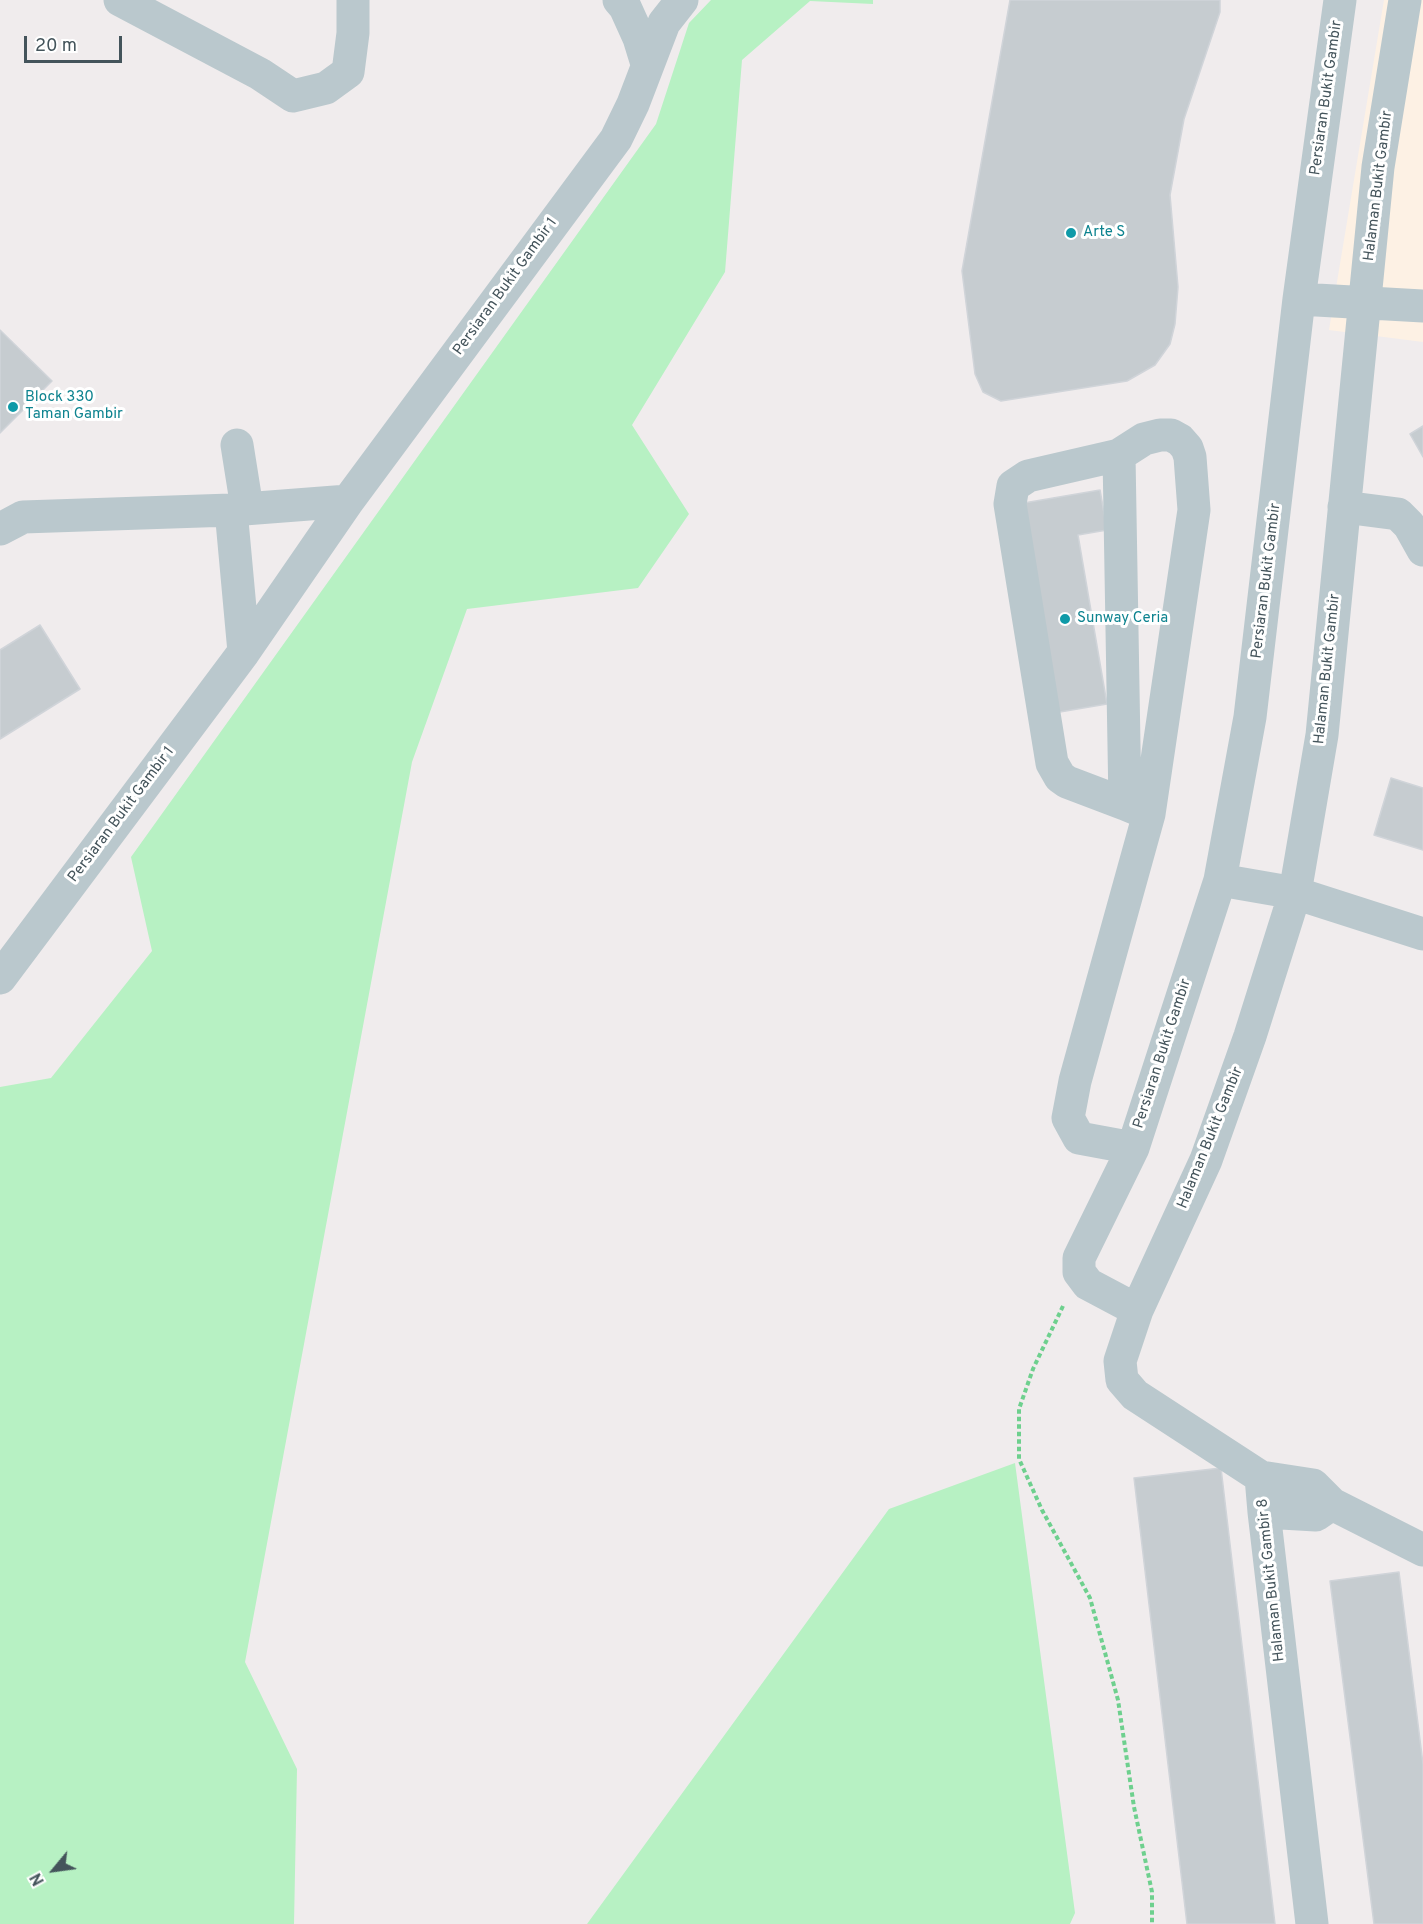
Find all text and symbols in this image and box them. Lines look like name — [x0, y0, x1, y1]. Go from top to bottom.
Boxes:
street label: Persiaran Bukit Gambir — [1307, 19, 1347, 177]
scale bar — [27, 24, 124, 62]
text: 20 m — [35, 35, 77, 58]
street label: Halaman Bukit Gambir — [1361, 110, 1397, 262]
street label: Persiaran Bukit Gambir 1 — [450, 215, 562, 359]
place label: Arte S — [1083, 224, 1125, 242]
marker: Arte S — [1064, 226, 1078, 240]
place label: Block 330 Taman Gambir — [25, 389, 123, 424]
marker: Block 330 Taman Gambir — [6, 400, 20, 414]
street label: Persiaran Bukit Gambir — [1249, 502, 1285, 660]
street label: Halaman Bukit Gambir — [1311, 593, 1345, 745]
place label: Sunway Ceria — [1077, 610, 1168, 628]
marker: Sunway Ceria — [1058, 612, 1072, 626]
street label: Persiaran Bukit Gambir 1 — [65, 744, 179, 886]
street label: Persiaran Bukit Gambir — [1130, 977, 1196, 1131]
street label: Halaman Bukit Gambir — [1174, 1065, 1248, 1211]
street label: Halaman Bukit Gambir 8 — [1254, 1498, 1290, 1662]
north arrow — [24, 1840, 84, 1900]
text: N — [27, 1869, 50, 1889]

